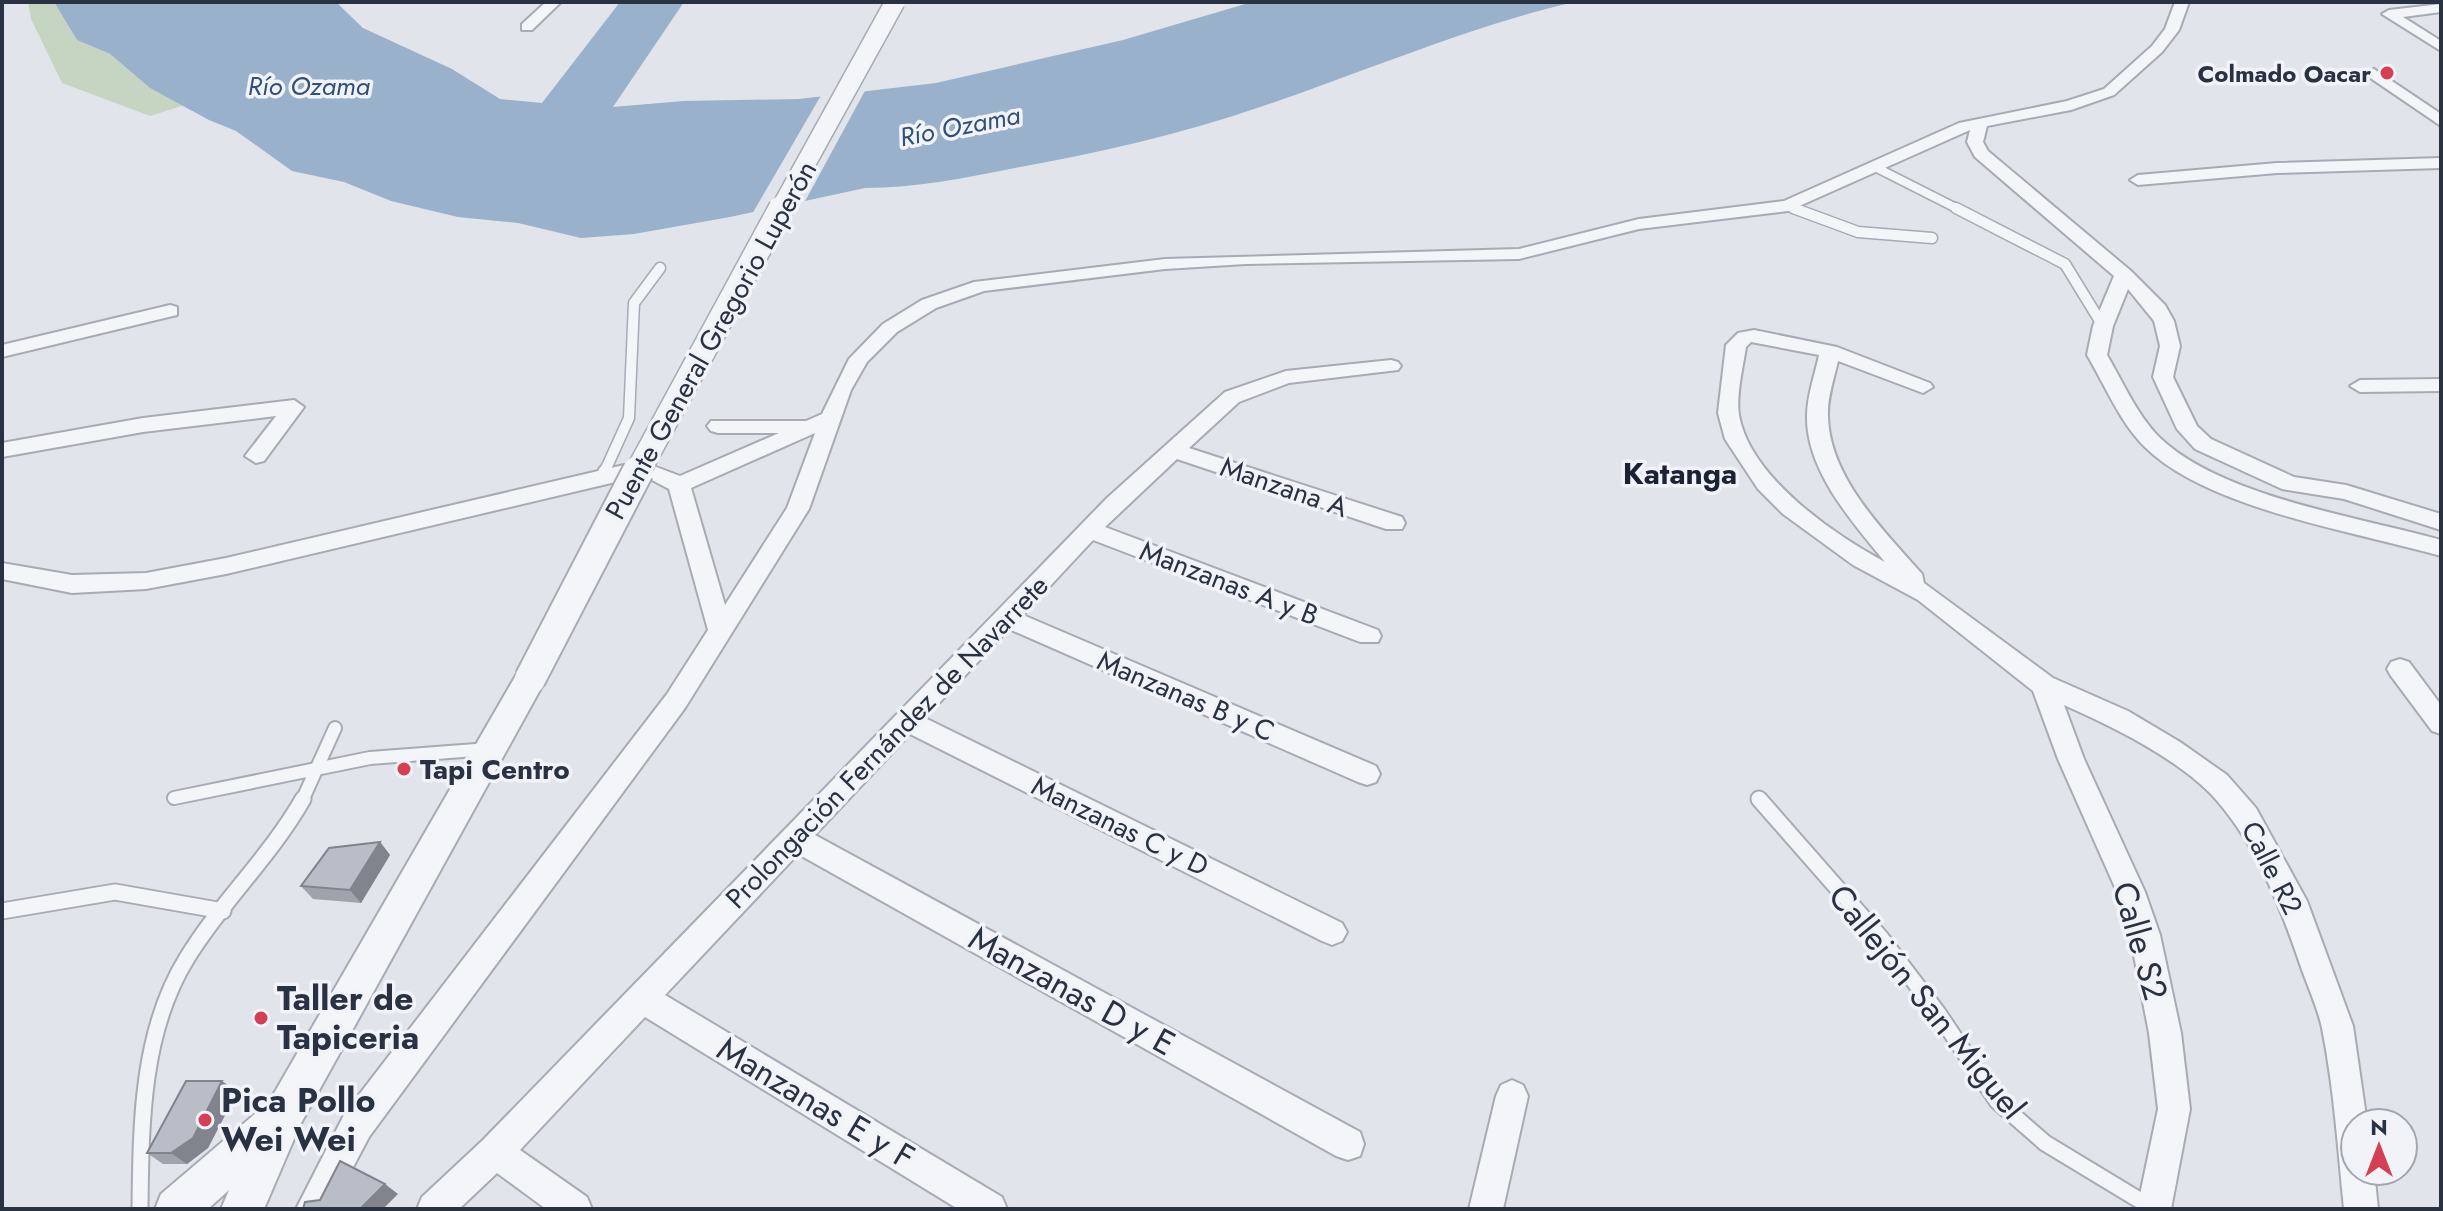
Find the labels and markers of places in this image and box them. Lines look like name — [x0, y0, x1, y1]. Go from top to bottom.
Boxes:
place label: Colmado Oacar — [2197, 56, 2371, 91]
marker: Colmado Oacar — [2378, 64, 2396, 82]
place label: Tapi Centro — [420, 749, 570, 790]
marker: Tapi Centro — [395, 760, 413, 778]
place label: Taller de Tapiceria — [277, 974, 419, 1062]
marker: Taller de Tapiceria — [252, 1009, 270, 1027]
place label: Pica Pollo Wei Wei — [221, 1076, 376, 1164]
marker: Pica Pollo Wei Wei — [196, 1111, 214, 1129]

